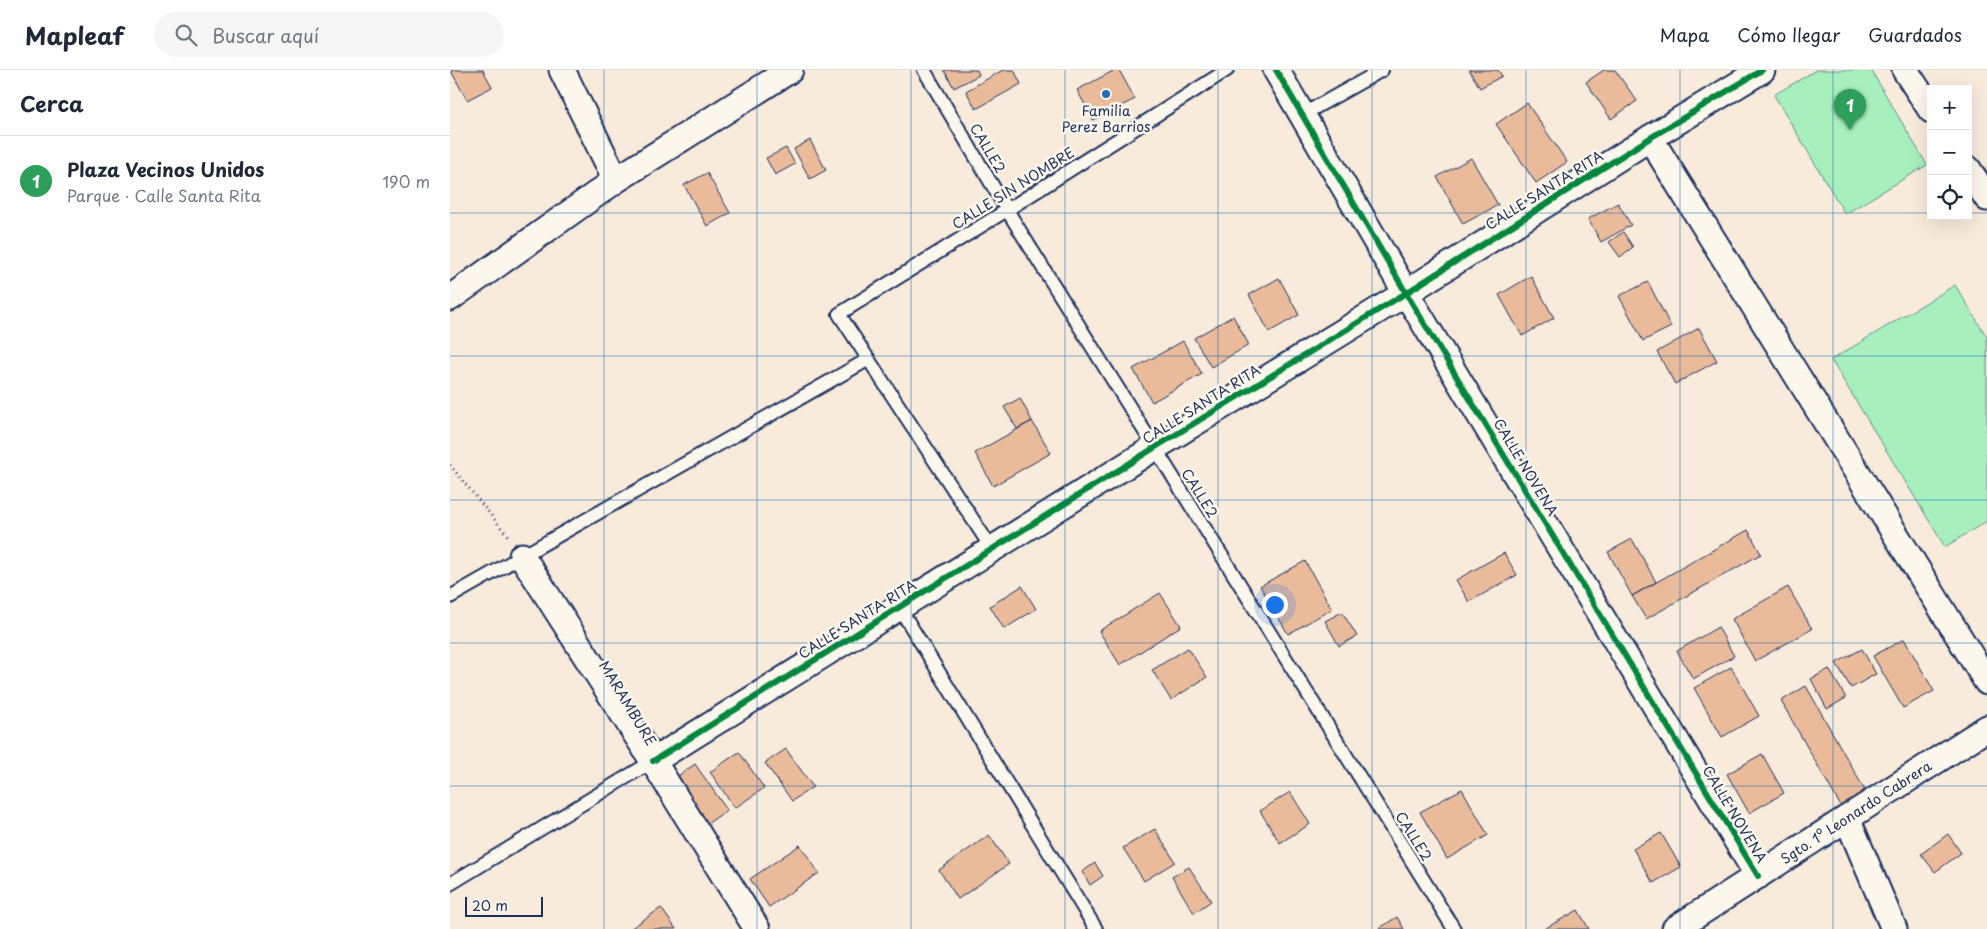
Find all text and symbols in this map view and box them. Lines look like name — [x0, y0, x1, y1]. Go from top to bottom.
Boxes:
search box — [154, 12, 504, 57]
text: Mapleaf — [25, 17, 124, 53]
icon: search — [172, 21, 200, 49]
text: Buscar aquí — [212, 21, 319, 49]
text: Mapa — [1660, 21, 1709, 48]
text: Cómo llegar — [1737, 21, 1840, 48]
text: Guardados — [1868, 21, 1962, 48]
map controls — [1927, 85, 1972, 220]
button: + — [1927, 85, 1972, 130]
text: Cerca — [20, 87, 84, 119]
marker: Familia Perez Barrios — [1100, 88, 1112, 100]
pin: 1 — [1834, 89, 1866, 130]
place label: Familia Perez Barrios — [1062, 100, 1150, 137]
street label: CALLE2 — [965, 119, 1011, 177]
button: − — [1927, 130, 1972, 175]
street label: CALLE SIN NOMBRE — [948, 142, 1078, 234]
street label: CALLE SANTA RITA — [1481, 145, 1607, 235]
text: Plaza Vecinos Unidos — [67, 155, 264, 183]
text: 1 — [32, 169, 40, 193]
text: 190 m — [382, 169, 430, 193]
button: locate — [1927, 175, 1972, 220]
text: Parque · Calle Santa Rita — [67, 183, 261, 207]
street label: CALLE SANTA RITA — [1138, 359, 1264, 449]
street label: CALLE NOVENA — [1489, 414, 1564, 520]
street label: CALLE2 — [1177, 464, 1223, 522]
street label: CALLE SANTA RITA — [794, 574, 920, 664]
your location — [1262, 592, 1288, 618]
street label: MARAMBURE — [594, 656, 662, 750]
street label: Sgto. 1º Leonardo Cabrera — [1776, 755, 1936, 869]
street label: CALLE NOVENA — [1698, 761, 1773, 867]
street label: CALLE2 — [1391, 807, 1437, 865]
scale bar — [465, 894, 542, 917]
text: 20 m — [472, 895, 508, 916]

